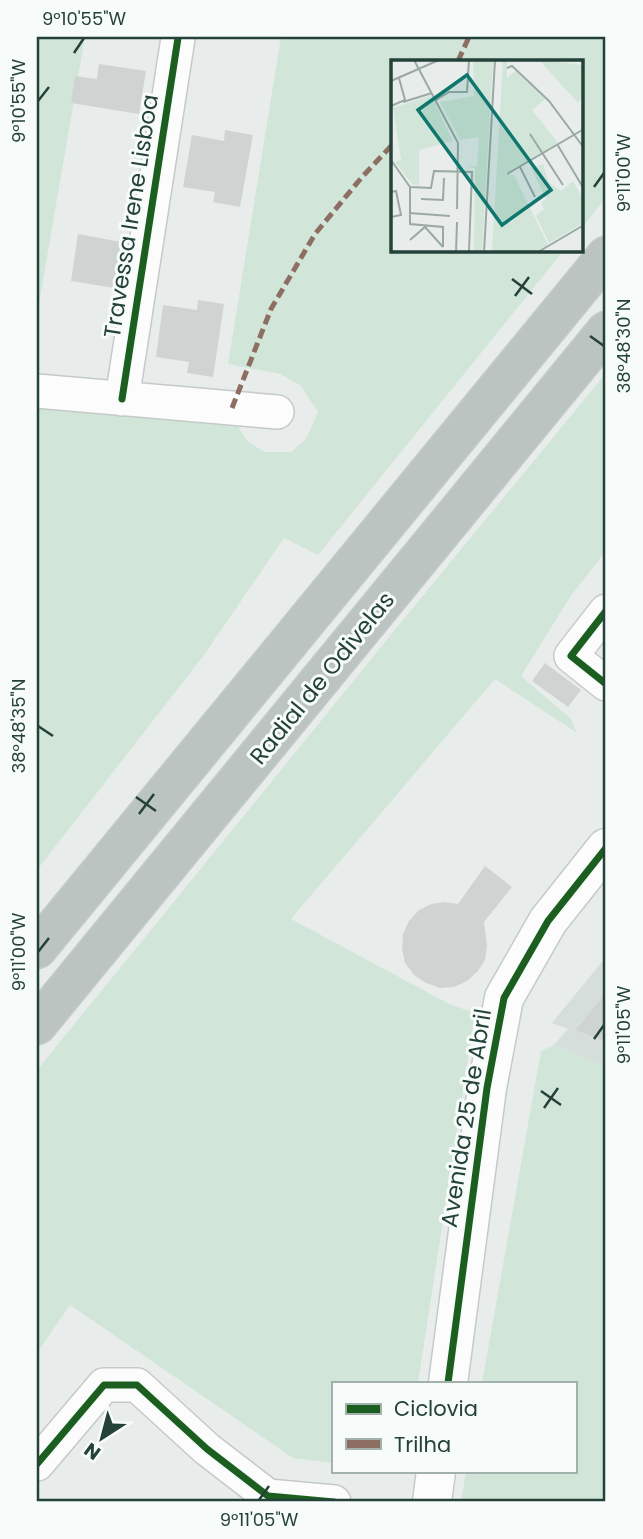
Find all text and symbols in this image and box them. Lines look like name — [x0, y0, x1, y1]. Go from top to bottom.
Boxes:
text: 9°10'55"W — [42, 6, 126, 31]
text: 9°10'55"W — [6, 59, 31, 143]
inset map — [391, 60, 584, 252]
street label: Travessa Irene Lisboa — [96, 92, 166, 340]
text: 9°11'00"W — [611, 133, 636, 212]
text: 38°48'30"N — [611, 299, 636, 393]
street label: Radial de Odivelas — [242, 585, 402, 771]
text: 38°48'35"N — [6, 679, 31, 773]
text: 9°11'00"W — [6, 912, 31, 991]
text: 9°11'05"W — [611, 985, 636, 1064]
street label: Avenida 25 de Abril — [433, 1006, 499, 1230]
legend — [332, 1382, 576, 1472]
text: Ciclovia — [394, 1394, 478, 1423]
north arrow — [66, 1402, 136, 1472]
text: Trilha — [394, 1430, 451, 1459]
text: N — [79, 1436, 106, 1466]
text: 9°11'05"W — [220, 1507, 299, 1532]

